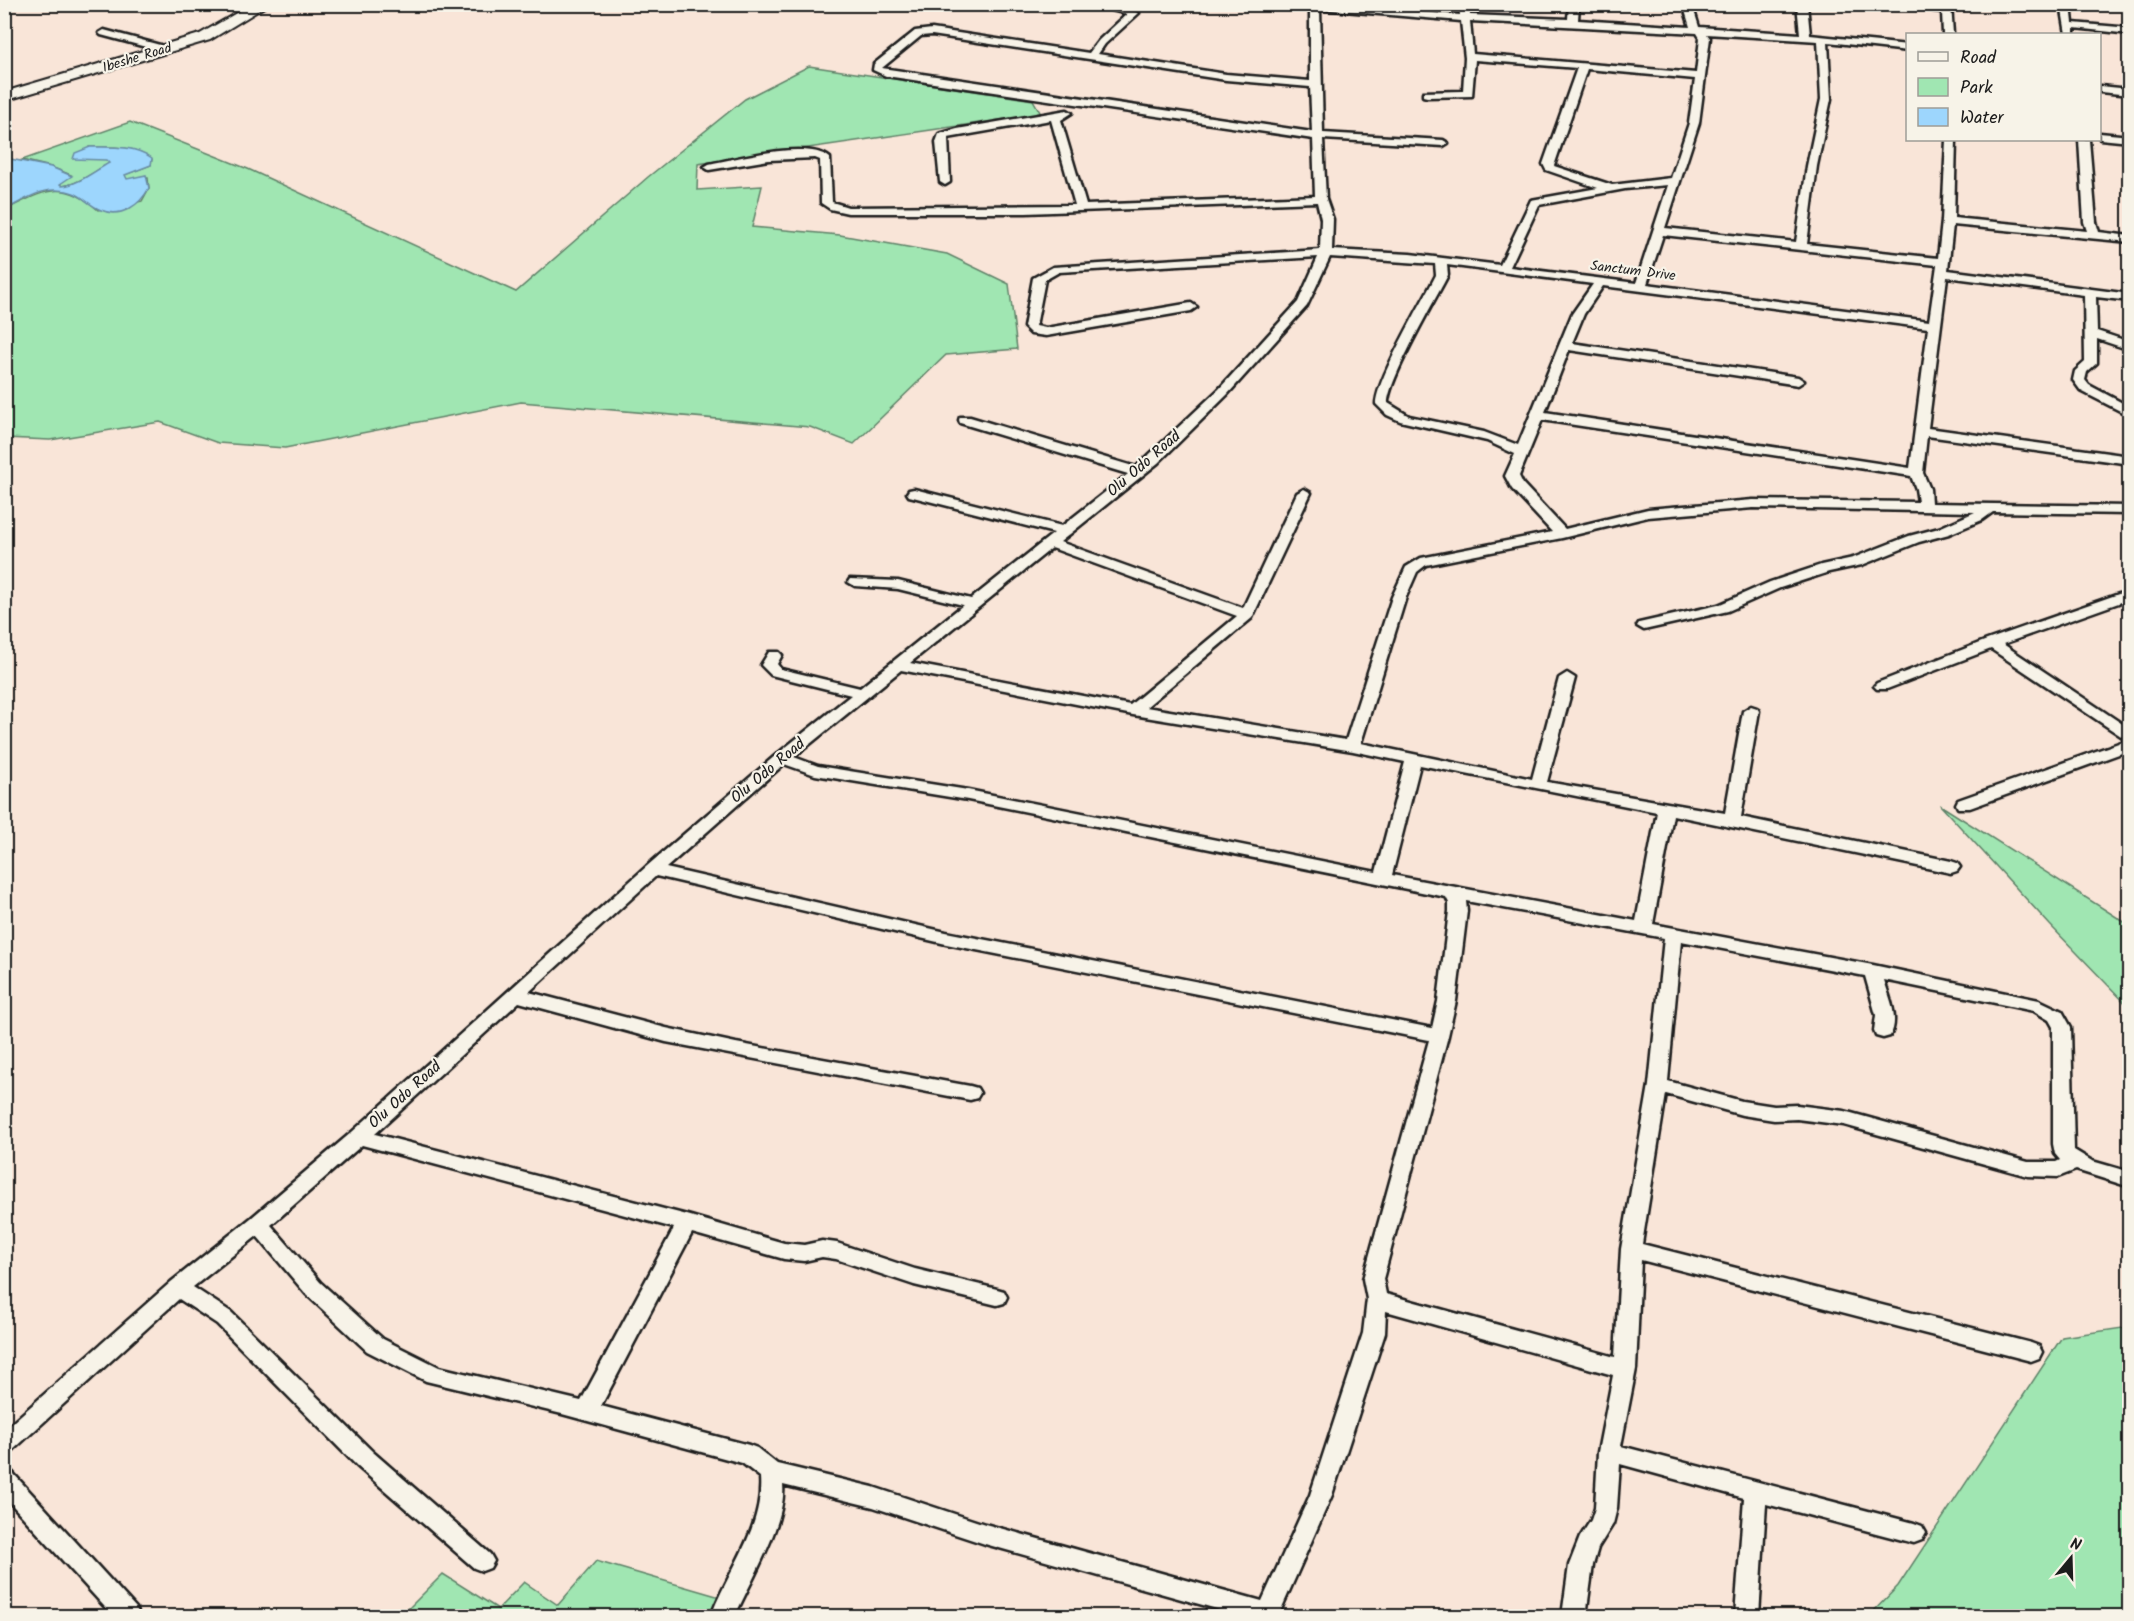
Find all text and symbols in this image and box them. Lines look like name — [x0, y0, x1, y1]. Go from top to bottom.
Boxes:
legend — [1906, 33, 2101, 141]
street label: Ibeshe Road — [100, 37, 175, 79]
text: Road — [1960, 44, 1997, 73]
text: Park — [1960, 74, 1993, 103]
text: Water — [1960, 104, 2005, 133]
street label: Sanctum Drive — [1589, 255, 1678, 287]
street label: Olu Odo Road — [1101, 424, 1187, 503]
street label: Olu Odo Road — [725, 731, 812, 810]
street label: Olu Odo Road — [363, 1054, 448, 1135]
north arrow — [2041, 1528, 2101, 1588]
text: N — [2067, 1532, 2084, 1559]

